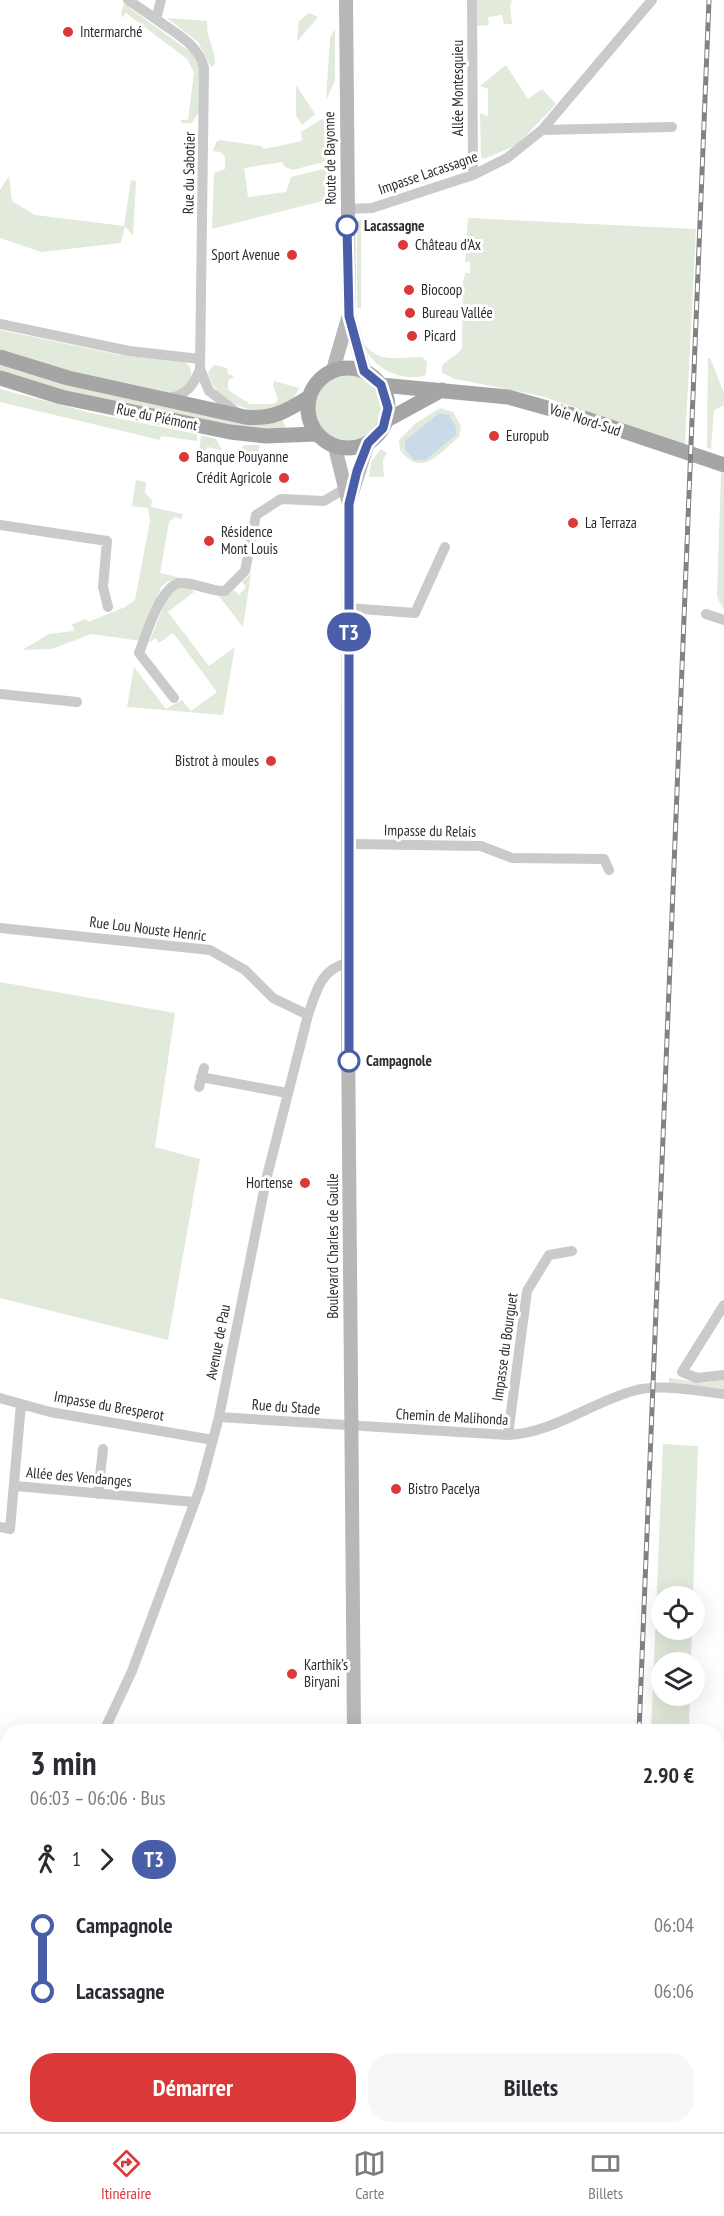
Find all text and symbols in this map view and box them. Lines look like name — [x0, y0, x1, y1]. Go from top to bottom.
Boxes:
place label: Intermarché — [80, 22, 142, 41]
marker: Intermarché — [61, 25, 75, 39]
street label: Allée Montesquieu — [448, 40, 467, 136]
street label: Route de Bayonne — [319, 111, 340, 205]
street label: Rue du Sabotier — [178, 131, 199, 214]
street label: Impasse Lacassagne — [376, 147, 480, 198]
marker: Lacassagne — [336, 215, 358, 237]
place label: Lacassagne — [364, 216, 425, 235]
place label: Château d'Ax — [415, 235, 481, 254]
marker: Château d'Ax — [396, 238, 410, 252]
place label: Sport Avenue — [211, 245, 280, 264]
marker: Sport Avenue — [285, 248, 299, 262]
place label: Biocoop — [421, 280, 462, 299]
marker: Biocoop — [402, 283, 416, 297]
place label: Bureau Vallée — [422, 303, 493, 322]
marker: Bureau Vallée — [403, 306, 417, 320]
place label: Picard — [424, 326, 456, 345]
marker: Picard — [405, 329, 419, 343]
street label: Rue du Piémont — [115, 399, 199, 434]
street label: Voie Nord-Sud — [546, 399, 623, 440]
place label: Europub — [506, 426, 549, 445]
marker: Europub — [487, 429, 501, 443]
place label: Banque Pouyanne — [196, 447, 288, 466]
marker: Banque Pouyanne — [177, 450, 191, 464]
place label: Crédit Agricole — [196, 468, 272, 487]
marker: Crédit Agricole — [277, 471, 291, 485]
place label: La Terraza — [585, 513, 637, 532]
marker: La Terraza — [566, 516, 580, 530]
place label: Résidence Mont Louis — [221, 522, 278, 558]
marker: Résidence Mont Louis — [202, 534, 216, 548]
line badge: T3 — [322, 612, 376, 652]
text: T3 — [339, 619, 359, 646]
place label: Bistrot à moules — [175, 751, 259, 770]
marker: Bistrot à moules — [264, 754, 278, 768]
street label: Impasse du Relais — [384, 820, 476, 841]
street label: Rue Lou Nouste Henric — [88, 912, 208, 945]
marker: Campagnole — [338, 1050, 360, 1072]
place label: Campagnole — [366, 1051, 432, 1070]
place label: Hortense — [246, 1173, 293, 1192]
street label: Boulevard Charles de Gaulle — [323, 1173, 342, 1319]
marker: Hortense — [298, 1176, 312, 1190]
street label: Impasse du Bourguet — [488, 1292, 521, 1402]
street label: Avenue de Pau — [201, 1303, 234, 1381]
street label: Impasse du Bresperot — [53, 1386, 166, 1425]
street label: Rue du Stade — [251, 1395, 321, 1418]
street label: Chemin de Malihonda — [395, 1404, 509, 1429]
street label: Allée des Vendanges — [25, 1462, 133, 1491]
place label: Bistro Pacelya — [408, 1479, 480, 1498]
marker: Bistro Pacelya — [389, 1482, 403, 1496]
map controls — [651, 1586, 705, 1706]
button: locate — [651, 1586, 705, 1640]
button: layers — [651, 1652, 705, 1706]
place label: Karthik’s Biryani — [304, 1655, 348, 1691]
marker: Karthik’s Biryani — [285, 1667, 299, 1681]
text: 3 min — [30, 1741, 97, 1784]
text: 2.90 € — [643, 1761, 694, 1789]
text: 06:03 – 06:06 · Bus — [30, 1785, 165, 1811]
icon: walk — [30, 1843, 63, 1876]
icon: forward — [90, 1843, 123, 1876]
text: 1 — [72, 1846, 81, 1872]
text: T3 — [144, 1846, 164, 1873]
text: Campagnole — [76, 1911, 173, 1939]
text: 06:04 — [654, 1912, 694, 1938]
text: Lacassagne — [76, 1977, 165, 2005]
text: 06:06 — [654, 1978, 694, 2004]
button: Démarrer — [30, 2053, 356, 2122]
button: Billets — [368, 2053, 694, 2122]
tab: Itinéraire — [101, 2147, 151, 2203]
tab: Carte — [353, 2147, 386, 2203]
tab: Billets — [588, 2147, 623, 2203]

